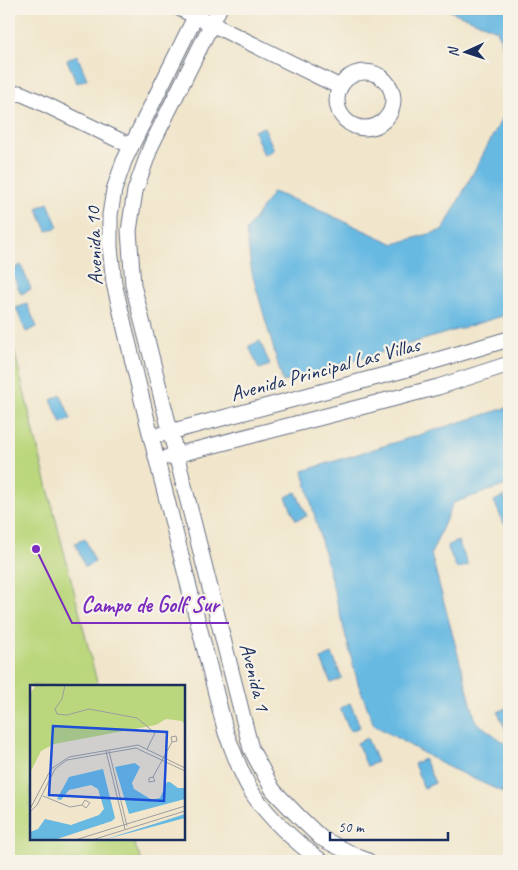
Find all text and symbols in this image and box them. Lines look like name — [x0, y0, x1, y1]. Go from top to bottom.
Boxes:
north arrow — [440, 28, 490, 78]
text: N — [445, 46, 462, 57]
street label: Avenida 10 — [80, 205, 108, 286]
street label: Avenida Principal Las Villas — [228, 331, 424, 407]
callout: Campo de Golf Sur — [72, 586, 229, 623]
text: Campo de Golf Sur — [81, 591, 221, 619]
street label: Avenida 1 — [234, 640, 276, 715]
inset map — [30, 685, 185, 840]
scale bar — [330, 810, 448, 842]
text: 50 m — [338, 818, 365, 837]

